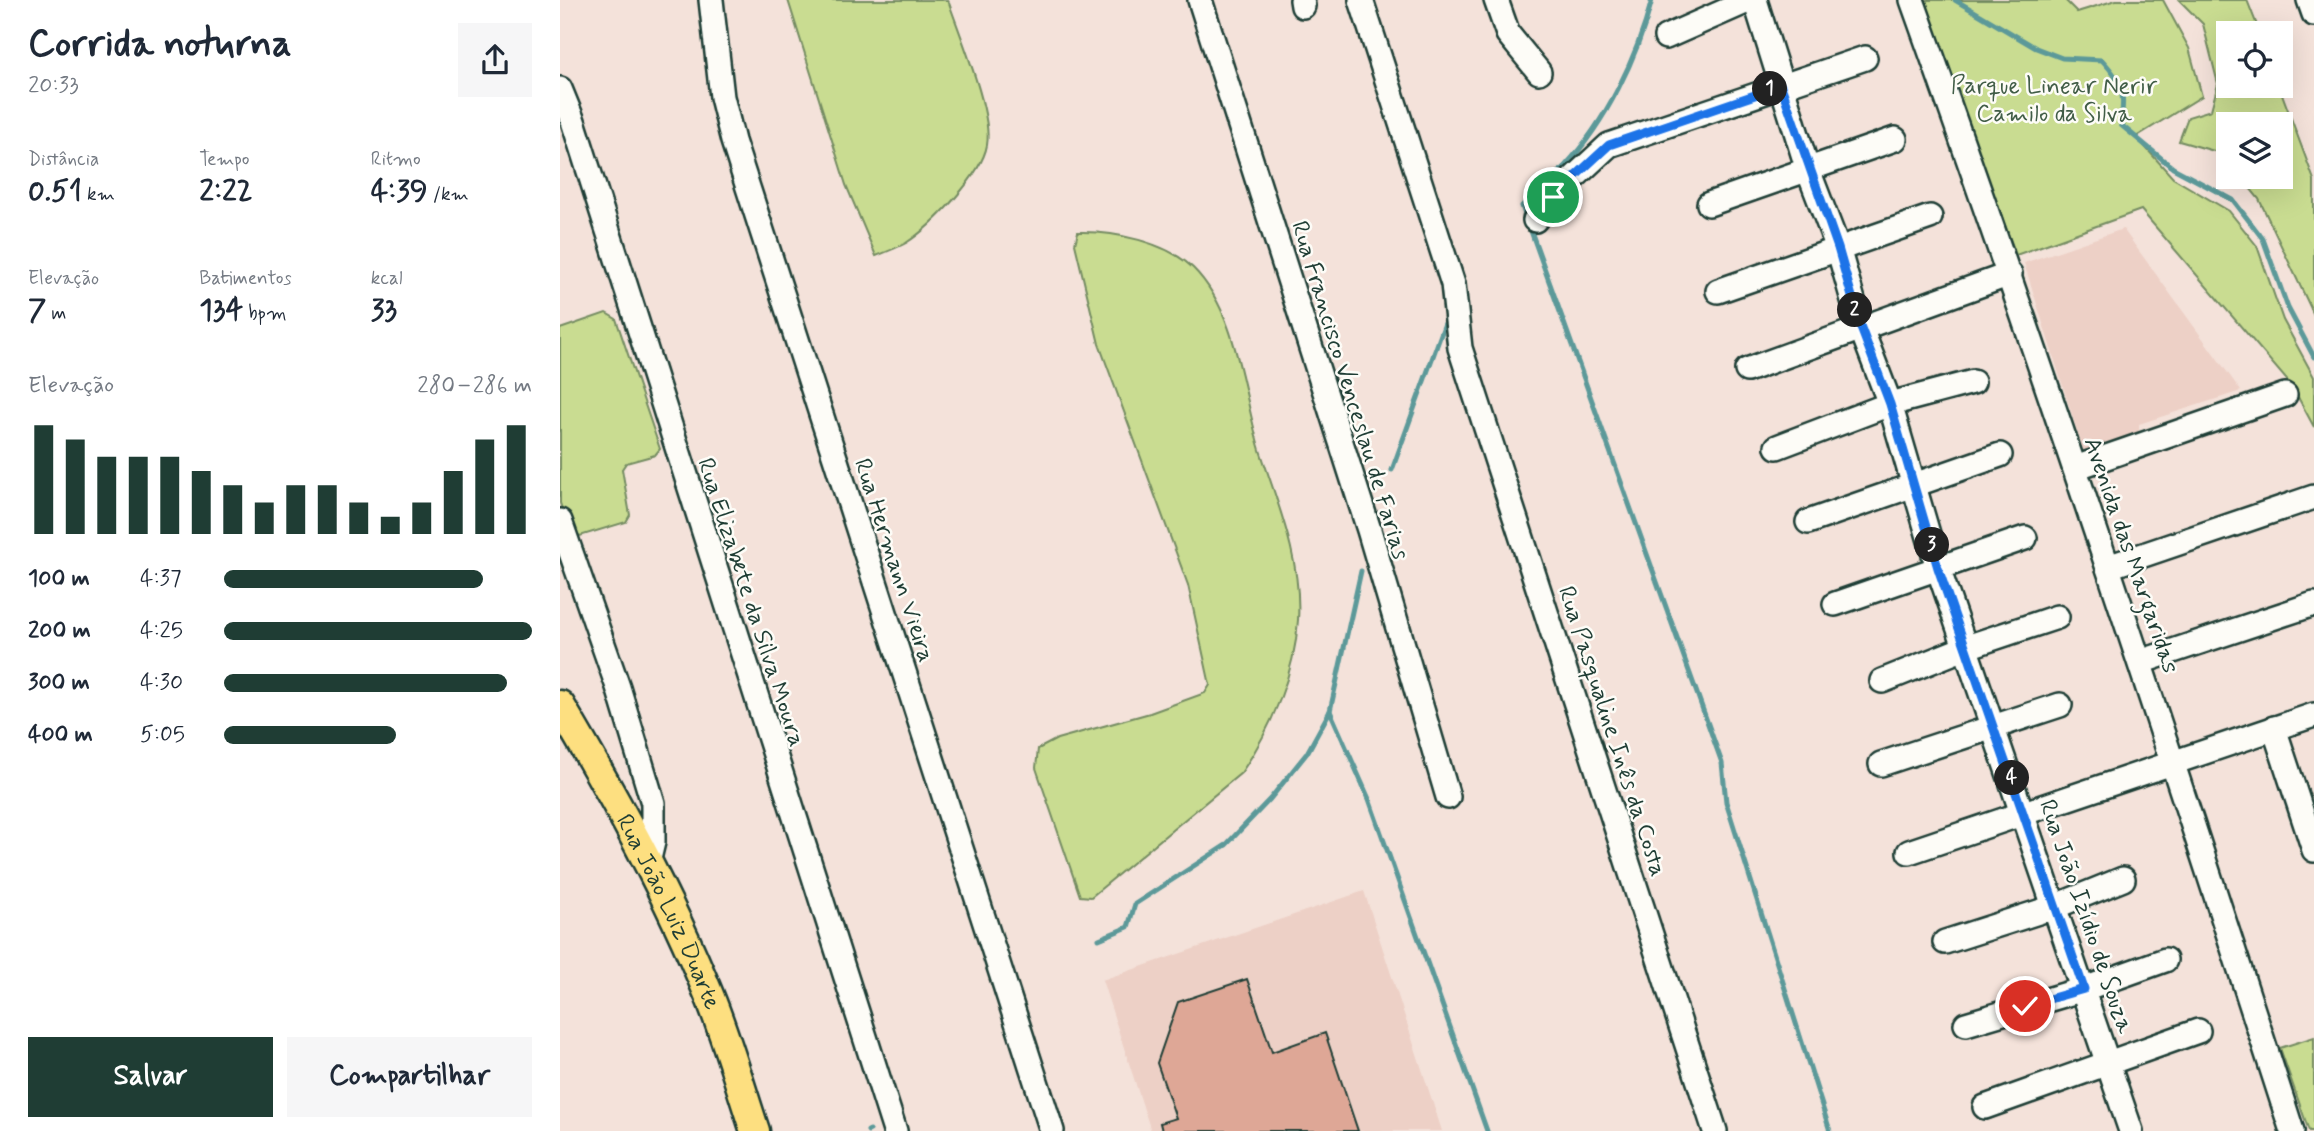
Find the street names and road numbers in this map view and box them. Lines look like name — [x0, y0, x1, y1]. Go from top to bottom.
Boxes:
street label: Rua Francisco Venceslau de Farias — [1283, 217, 1416, 564]
street label: Avenida das Margaridas — [2073, 433, 2186, 679]
street label: Rua Elizabete da Silva Moura — [689, 454, 812, 751]
street label: Rua Hermann Vieira — [846, 455, 941, 666]
street label: Rua Pasqualine Inês da Costa — [1550, 582, 1673, 881]
street label: Rua João Izídio de Souza — [2031, 795, 2140, 1038]
street label: Rua João Luiz Duarte — [608, 809, 727, 1014]

